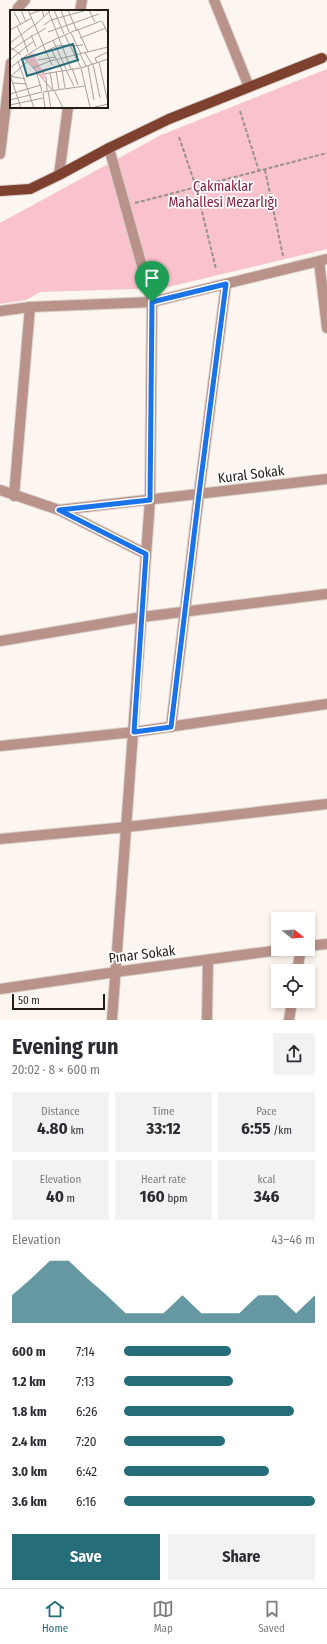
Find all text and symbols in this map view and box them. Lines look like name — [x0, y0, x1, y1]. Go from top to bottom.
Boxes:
inset map — [10, 10, 108, 108]
park label: Çakmaklar Mahallesi Mezarlığı — [168, 178, 278, 211]
pin — [135, 261, 169, 302]
icon: arrive — [141, 267, 163, 289]
street label: Kural Sokak — [217, 462, 286, 487]
north arrow — [271, 912, 315, 956]
map controls — [271, 912, 315, 1008]
street label: Pınar Sokak — [108, 942, 177, 967]
button: locate — [271, 964, 315, 1008]
scale bar — [12, 992, 105, 1011]
text: 50 m — [18, 994, 40, 1007]
text: Evening run — [12, 1033, 119, 1060]
button: share — [273, 1033, 315, 1075]
text: 20:02 · 8 × 600 m — [12, 1062, 100, 1077]
text: Distance — [41, 1105, 80, 1118]
text: Time — [153, 1105, 174, 1118]
text: Pace — [256, 1105, 277, 1118]
text: 4.80 — [37, 1118, 68, 1139]
text: 33:12 — [146, 1118, 181, 1139]
text: 6:55 — [241, 1118, 271, 1139]
text: km — [68, 1124, 84, 1137]
text: /km — [271, 1124, 292, 1137]
text: Elevation — [40, 1173, 81, 1186]
text: Heart rate — [141, 1173, 186, 1186]
text: kcal — [258, 1173, 275, 1186]
text: 40 — [46, 1186, 64, 1207]
text: 160 — [139, 1186, 165, 1207]
text: 346 — [254, 1186, 279, 1207]
text: m — [64, 1192, 75, 1205]
text: bpm — [165, 1192, 188, 1205]
text: Elevation — [12, 1232, 61, 1247]
text: 43–46 m — [271, 1232, 315, 1247]
text: 600 m — [12, 1344, 46, 1359]
text: 7:14 — [76, 1344, 95, 1359]
text: 1.2 km — [12, 1374, 46, 1389]
text: 7:13 — [76, 1374, 94, 1389]
text: 1.8 km — [12, 1404, 47, 1419]
text: 6:26 — [76, 1404, 97, 1419]
text: 2.4 km — [12, 1434, 47, 1449]
text: 7:20 — [76, 1434, 97, 1449]
text: 3.0 km — [12, 1464, 47, 1479]
text: 6:42 — [76, 1464, 97, 1479]
text: 3.6 km — [12, 1494, 47, 1509]
text: 6:16 — [76, 1494, 96, 1509]
button: Save — [12, 1534, 160, 1580]
button: Share — [168, 1534, 315, 1580]
tab: Home — [42, 1598, 68, 1635]
tab: Map — [152, 1598, 174, 1635]
tab: Saved — [258, 1598, 285, 1635]

